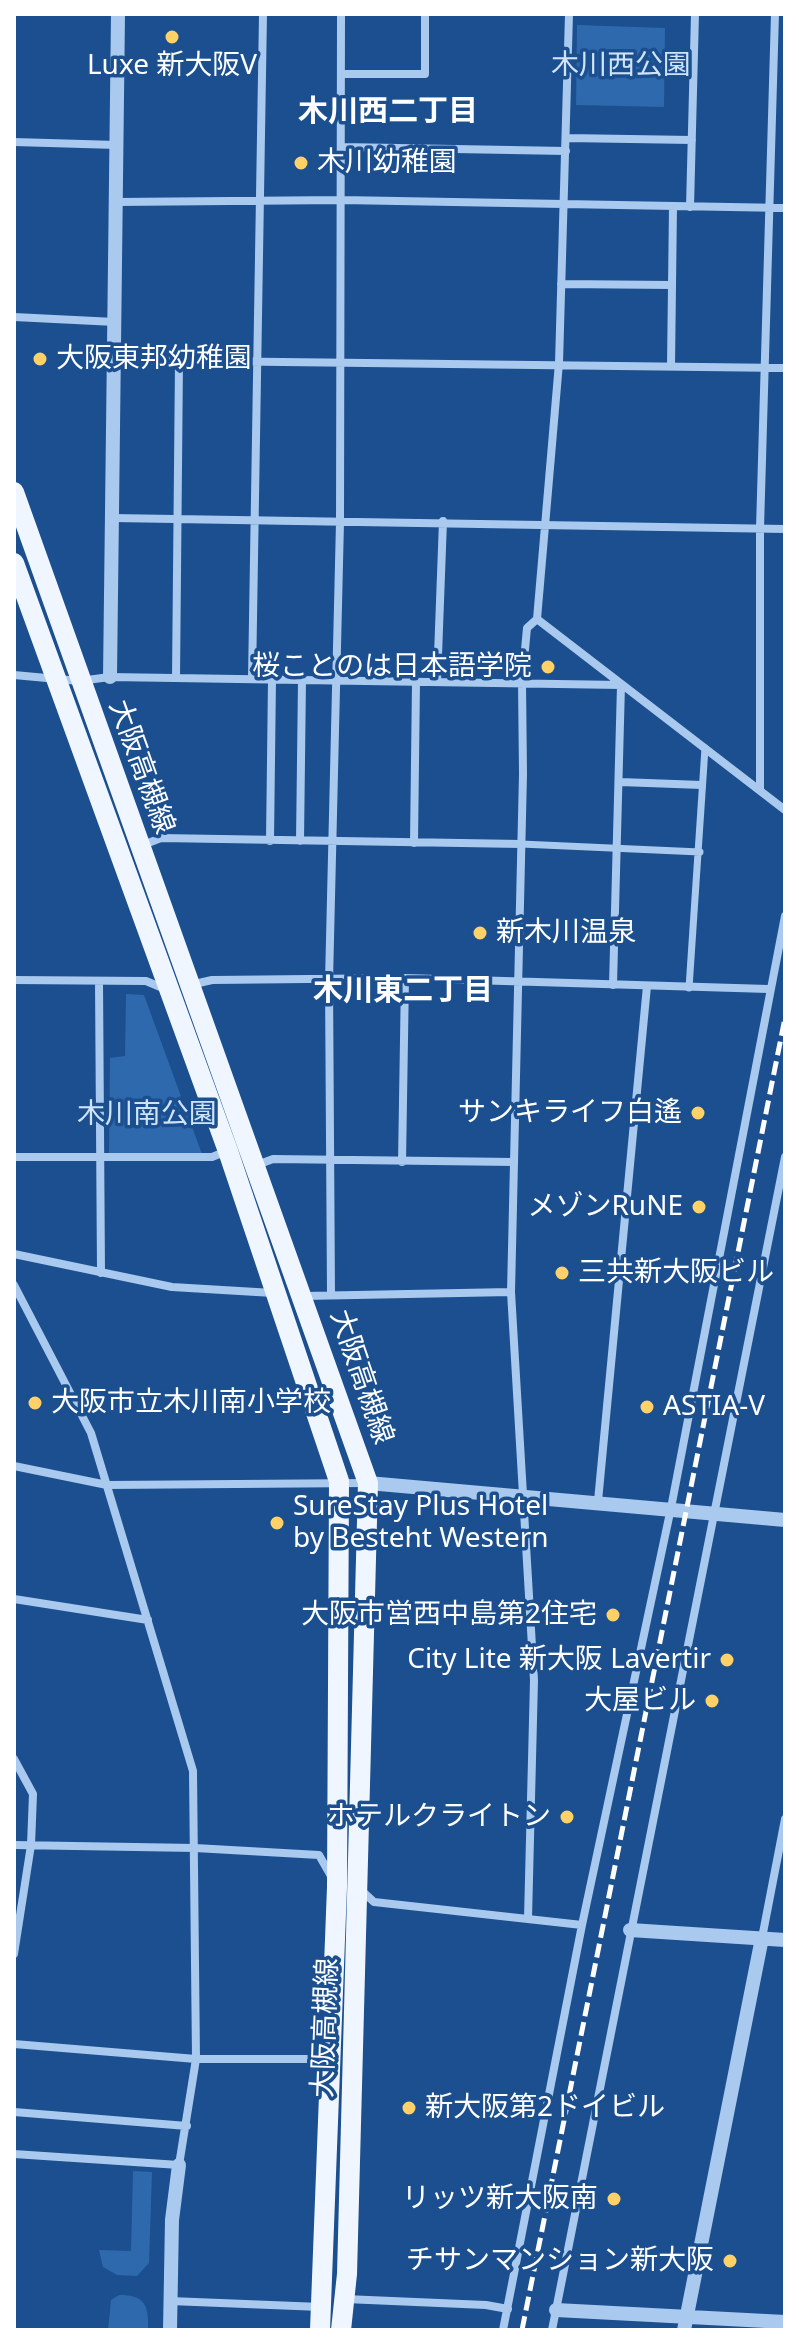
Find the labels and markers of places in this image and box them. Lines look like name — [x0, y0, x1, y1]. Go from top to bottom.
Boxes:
marker: Luxe 新大阪V — [163, 28, 181, 46]
place label: Luxe 新大阪V — [87, 49, 257, 83]
place label: 木川幼稚園 — [317, 146, 457, 180]
marker: 木川幼稚園 — [292, 154, 310, 172]
place label: 大阪東邦幼稚園 — [56, 342, 252, 376]
marker: 大阪東邦幼稚園 — [31, 350, 49, 368]
place label: 桜ことのは日本語学院 — [252, 650, 532, 684]
marker: 桜ことのは日本語学院 — [539, 658, 557, 676]
place label: 新木川温泉 — [496, 916, 636, 950]
marker: 新木川温泉 — [471, 924, 489, 942]
place label: サンキライフ白遙 — [458, 1096, 682, 1130]
marker: サンキライフ白遙 — [689, 1104, 707, 1122]
place label: メゾンRuNE — [527, 1190, 683, 1224]
marker: メゾンRuNE — [690, 1198, 708, 1216]
place label: 三共新大阪ビル — [578, 1256, 774, 1290]
marker: 三共新大阪ビル — [553, 1264, 571, 1282]
place label: 大阪市立木川南小学校 — [51, 1386, 331, 1420]
place label: ASTIA-V — [663, 1390, 765, 1424]
marker: 大阪市立木川南小学校 — [26, 1394, 44, 1412]
marker: ASTIA-V — [638, 1398, 656, 1416]
place label: SureStay Plus Hotel by Besteht Western — [293, 1490, 549, 1556]
marker: SureStay Plus Hotel by Besteht Western — [268, 1514, 286, 1532]
place label: 大阪市営西中島第2住宅 — [301, 1598, 597, 1632]
marker: 大阪市営西中島第2住宅 — [604, 1606, 622, 1624]
place label: City Lite 新大阪 Lavertir — [407, 1643, 711, 1677]
marker: City Lite 新大阪 Lavertir — [718, 1651, 736, 1669]
place label: 大屋ビル — [584, 1684, 696, 1718]
marker: 大屋ビル — [703, 1692, 721, 1710]
place label: ホテルクライトン — [327, 1800, 551, 1834]
marker: ホテルクライトン — [558, 1808, 576, 1826]
place label: 新大阪第2ドイビル — [425, 2091, 665, 2125]
marker: 新大阪第2ドイビル — [400, 2099, 418, 2117]
place label: リッツ新大阪南 — [402, 2182, 598, 2216]
marker: リッツ新大阪南 — [605, 2190, 623, 2208]
place label: チサンマンション新大阪 — [406, 2244, 714, 2278]
marker: チサンマンション新大阪 — [721, 2252, 739, 2270]

